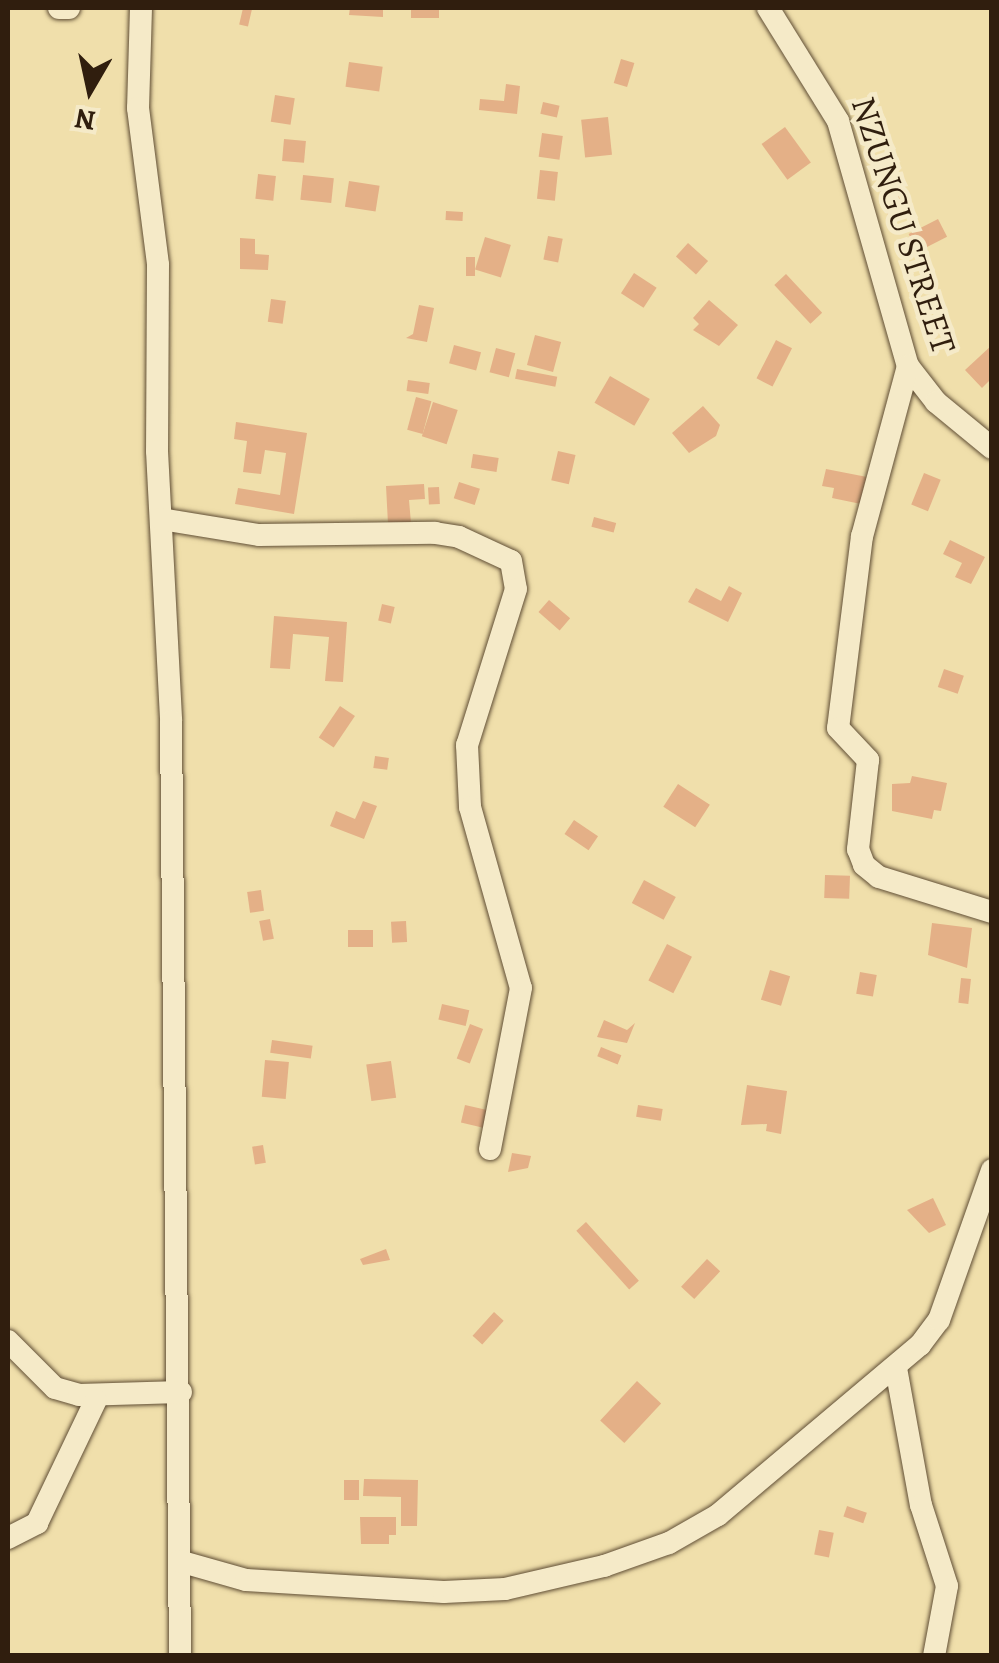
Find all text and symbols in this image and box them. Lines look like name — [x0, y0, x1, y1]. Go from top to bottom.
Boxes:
north arrow — [40, 40, 140, 140]
street label: NZUNGU STREET — [843, 91, 965, 359]
text: N — [72, 99, 98, 140]

